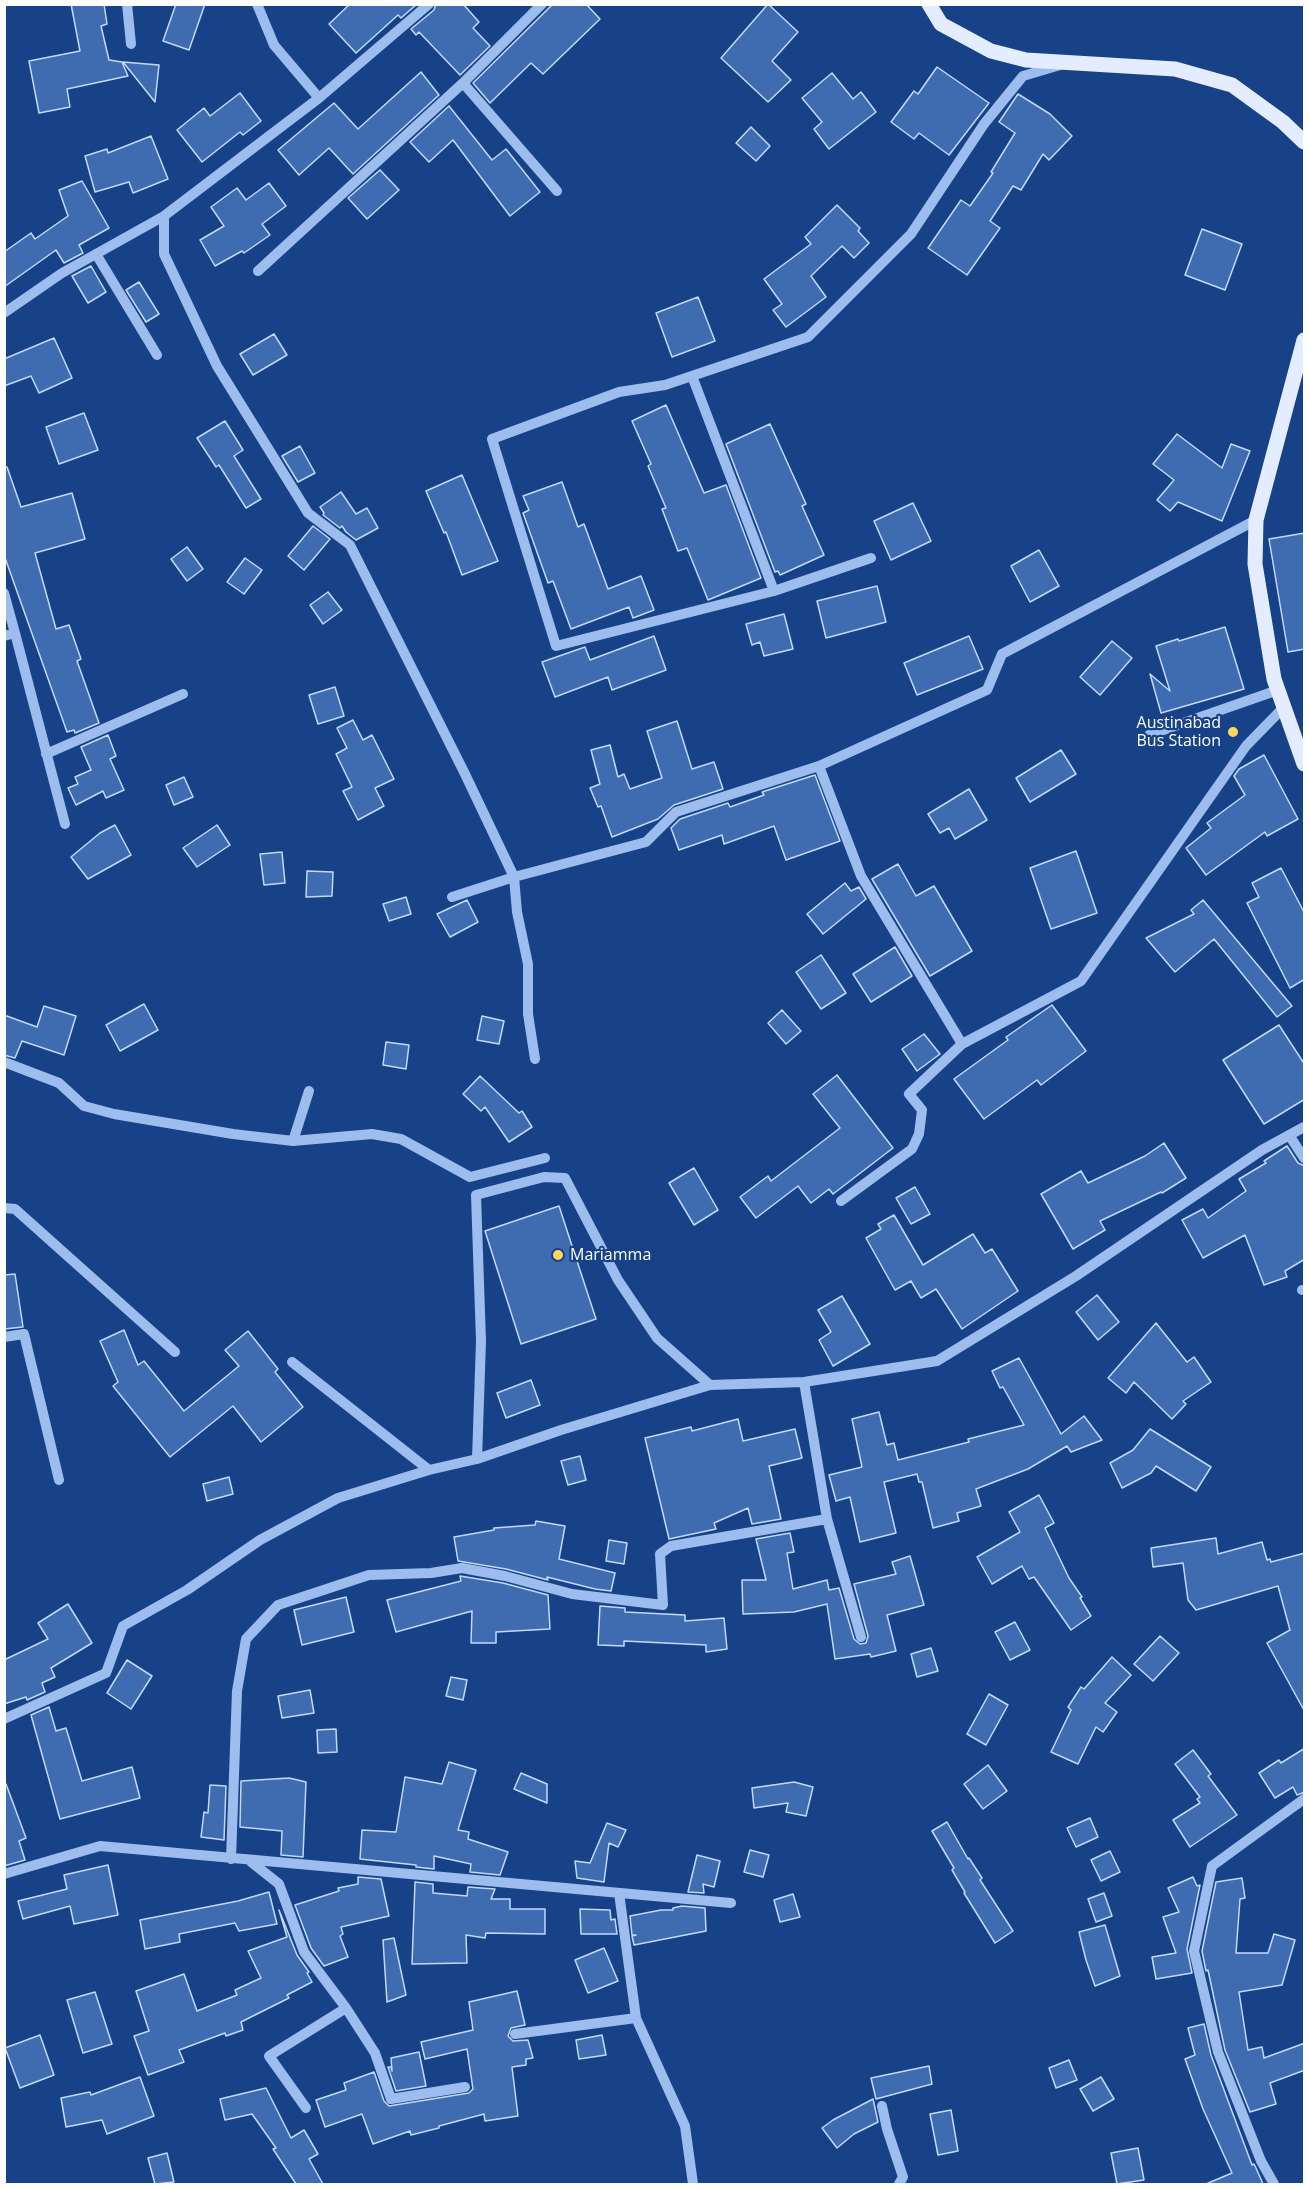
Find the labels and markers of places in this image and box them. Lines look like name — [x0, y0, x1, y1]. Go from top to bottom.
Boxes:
place label: Austinabad Bus Station — [1137, 713, 1221, 751]
marker: Austinabad Bus Station — [1226, 725, 1240, 739]
place label: Mariamma — [570, 1245, 651, 1265]
marker: Mariamma — [551, 1248, 565, 1262]

